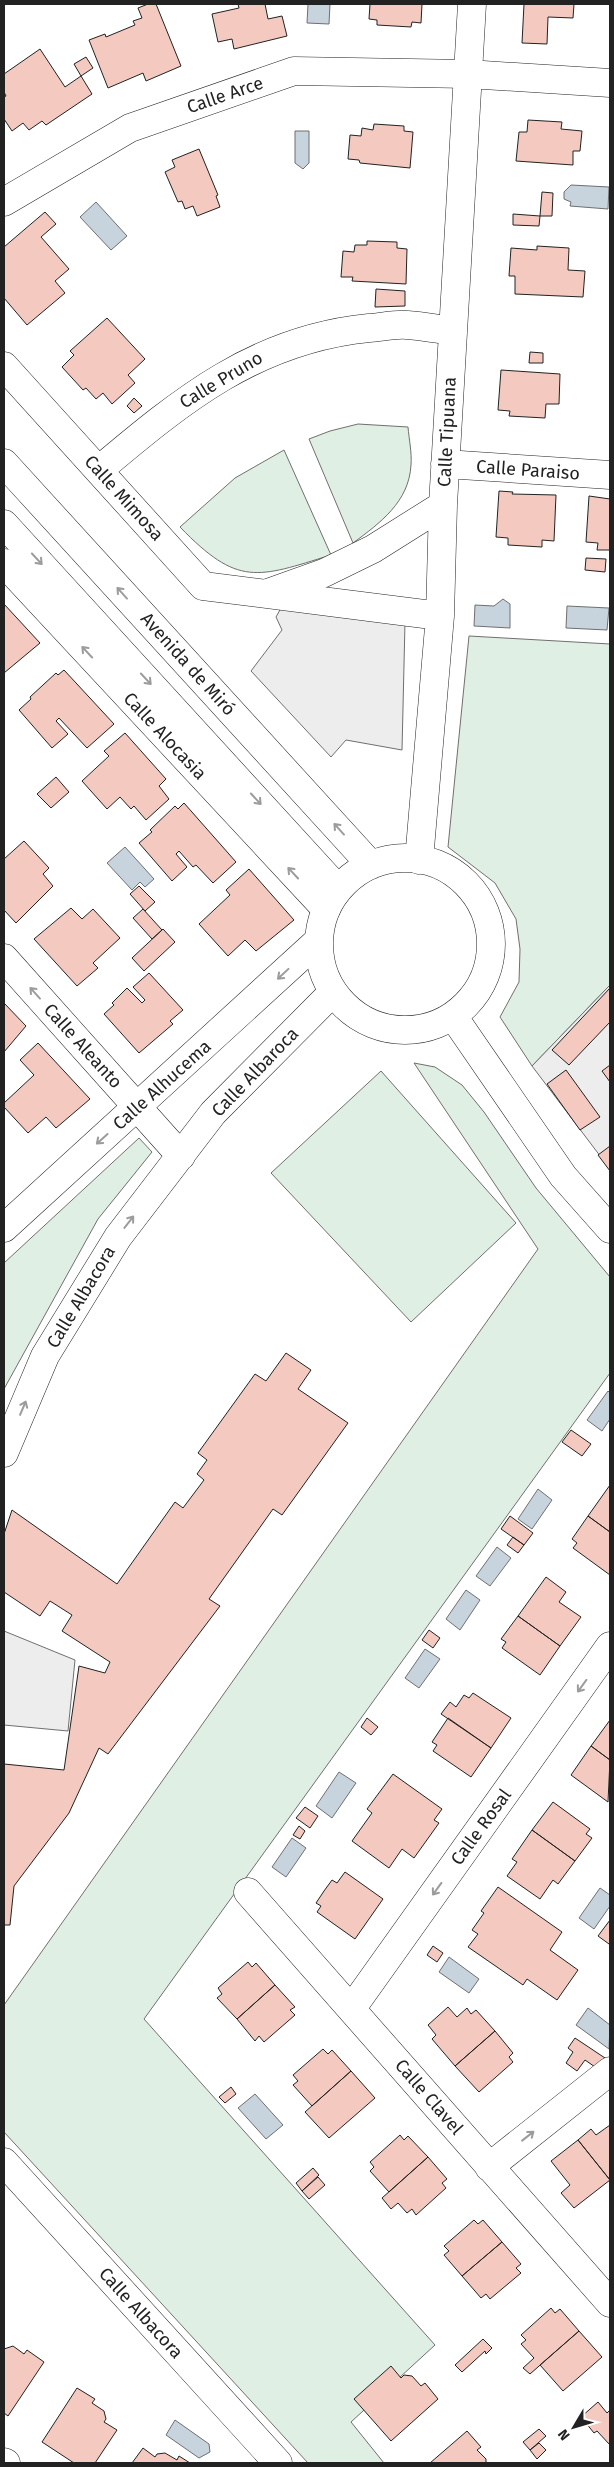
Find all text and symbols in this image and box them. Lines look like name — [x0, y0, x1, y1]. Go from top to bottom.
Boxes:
street label: Calle Arce — [184, 72, 266, 118]
street label: Calle Pruno — [175, 347, 267, 413]
street label: Calle Tipuana — [433, 376, 461, 488]
street label: Calle Mimosa — [80, 451, 168, 545]
street label: Calle Paraiso — [475, 455, 581, 485]
one-way arrow — [31, 553, 43, 566]
one-way arrow — [117, 586, 128, 599]
street label: Avenida de Miró — [136, 608, 240, 720]
one-way arrow — [81, 645, 93, 658]
one-way arrow — [141, 673, 152, 686]
street label: Calle Alocasia — [119, 688, 211, 784]
one-way arrow — [250, 793, 262, 806]
one-way arrow — [333, 822, 344, 835]
one-way arrow — [287, 867, 299, 879]
one-way arrow — [276, 968, 289, 980]
one-way arrow — [29, 986, 41, 999]
street label: Calle Aleanto — [39, 999, 127, 1093]
street label: Calle Albaroca — [207, 1023, 303, 1121]
street label: Calle Alhucema — [108, 1035, 216, 1135]
one-way arrow — [96, 1134, 109, 1145]
one-way arrow — [124, 1216, 135, 1229]
street label: Calle Albacora — [42, 1242, 120, 1352]
one-way arrow — [19, 1401, 28, 1416]
one-way arrow — [577, 1679, 587, 1693]
street label: Calle Rosal — [446, 1785, 516, 1869]
one-way arrow — [432, 1882, 442, 1896]
street label: Calle Clavel — [390, 2055, 468, 2139]
one-way arrow — [521, 2131, 534, 2142]
street label: Calle Albacora — [94, 2263, 188, 2363]
north arrow — [549, 2402, 599, 2452]
text: N — [555, 2426, 574, 2444]

